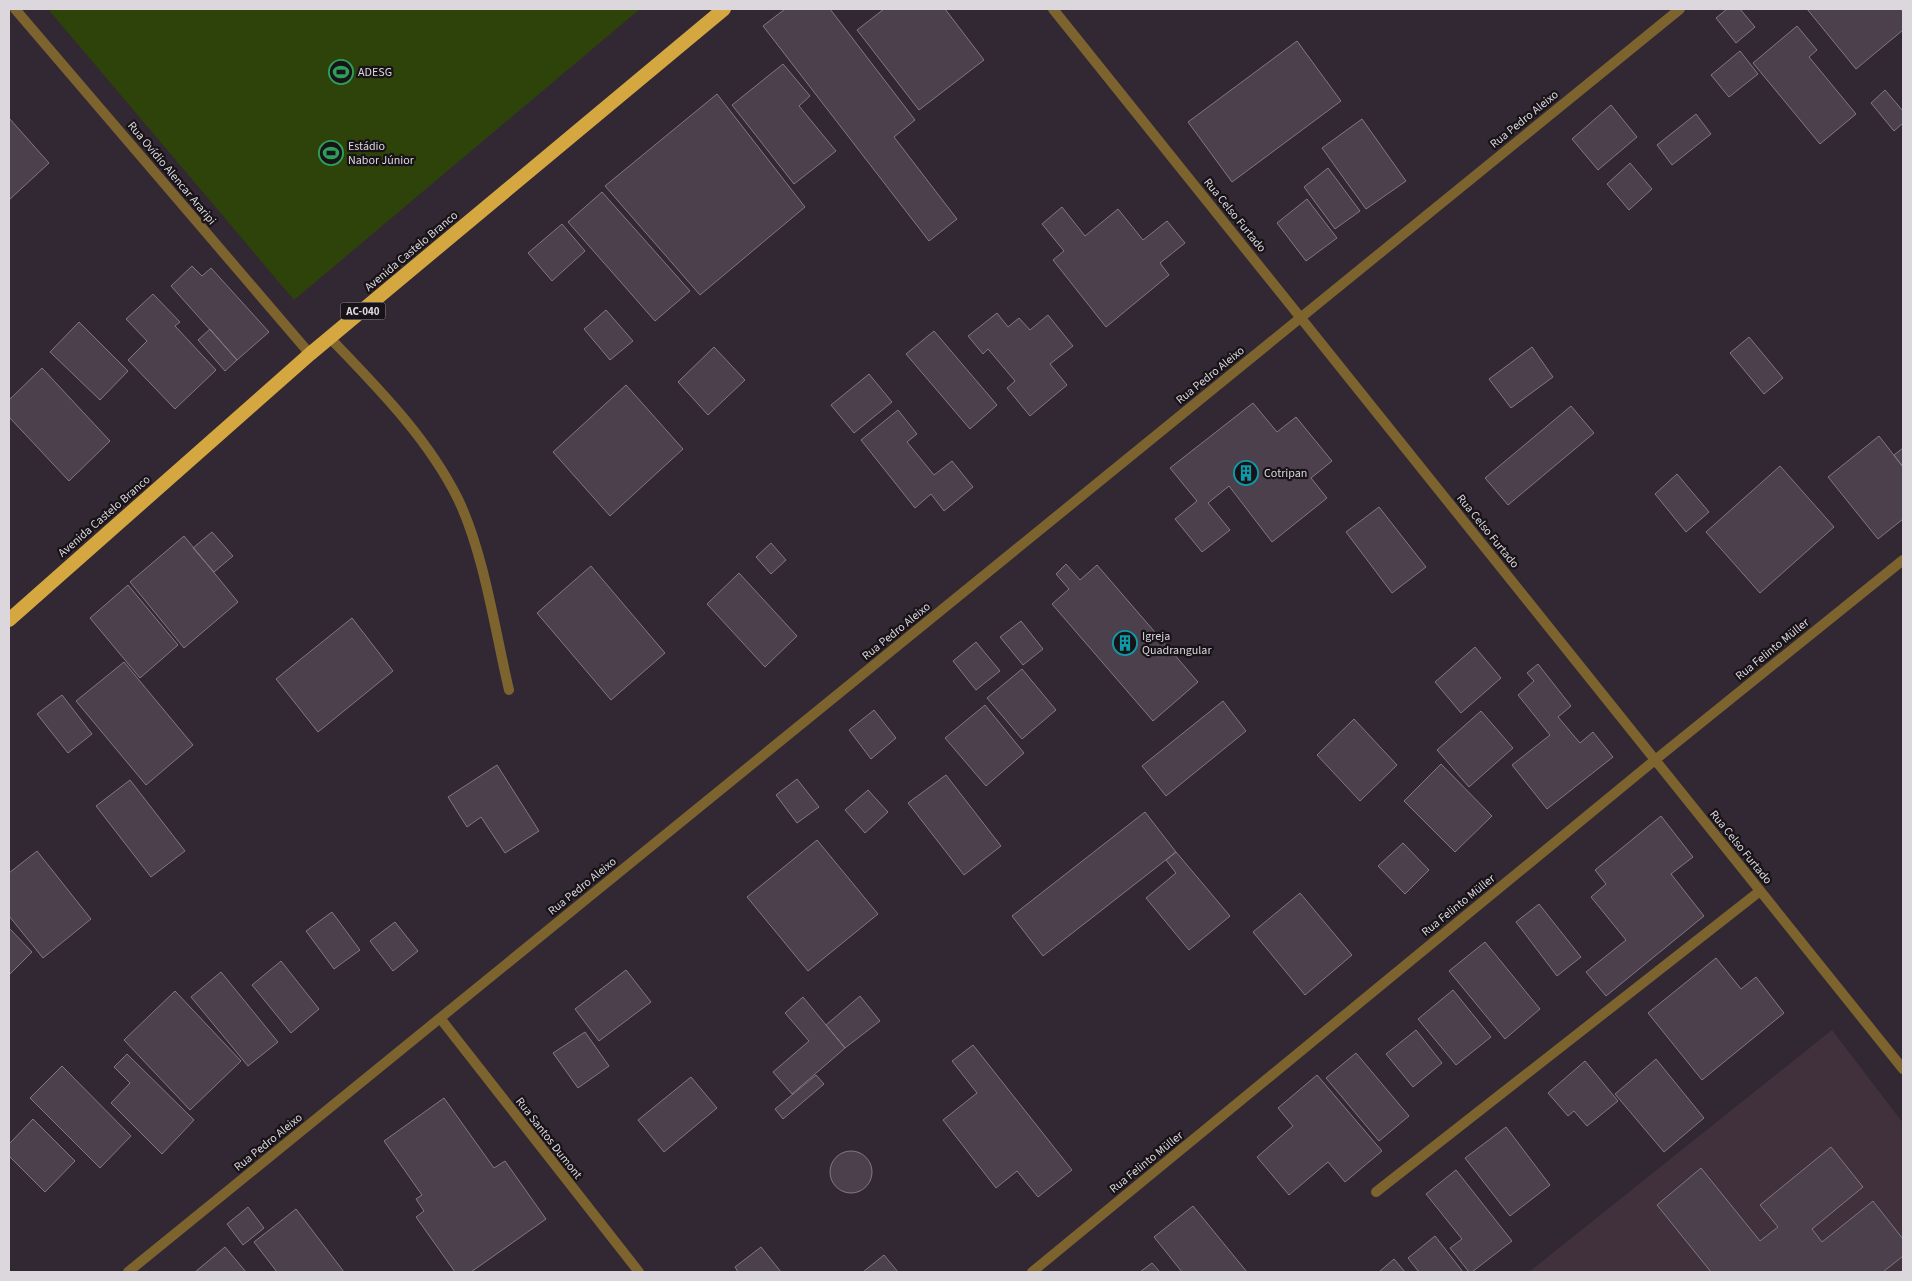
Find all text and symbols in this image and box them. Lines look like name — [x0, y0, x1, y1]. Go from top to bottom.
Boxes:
sports icon: ADESG — [328, 59, 354, 85]
place label: ADESG — [358, 64, 392, 81]
street label: Rua Pedro Aleixo — [1486, 86, 1562, 152]
street label: Rua Ovídio Alencar Araripi — [123, 118, 220, 229]
place label: Estádio Nabor Júnior — [348, 138, 415, 169]
sports icon: Estádio Nabor Júnior — [318, 140, 344, 166]
street label: Rua Celso Furtado — [1199, 175, 1270, 256]
street label: Avenida Castelo Branco — [361, 207, 462, 296]
road number: AC-040 — [340, 302, 386, 320]
street label: Rua Pedro Aleixo — [1172, 342, 1248, 408]
building icon: Cotripan — [1233, 460, 1259, 486]
place label: Cotripan — [1264, 465, 1307, 482]
street label: Avenida Castelo Branco — [54, 471, 154, 561]
street label: Rua Celso Furtado — [1452, 491, 1523, 572]
street label: Rua Pedro Aleixo — [858, 598, 934, 664]
street label: Rua Felinto Müller — [1732, 614, 1813, 684]
place label: Igreja Quadrangular — [1142, 628, 1212, 659]
building icon: Igreja Quadrangular — [1112, 630, 1138, 656]
street label: Rua Celso Furtado — [1705, 807, 1776, 888]
street label: Rua Pedro Aleixo — [544, 853, 620, 919]
street label: Rua Felinto Müller — [1418, 870, 1499, 940]
street label: Rua Santos Dumont — [511, 1094, 586, 1183]
street label: Rua Pedro Aleixo — [230, 1109, 306, 1175]
street label: Rua Felinto Müller — [1106, 1127, 1187, 1197]

